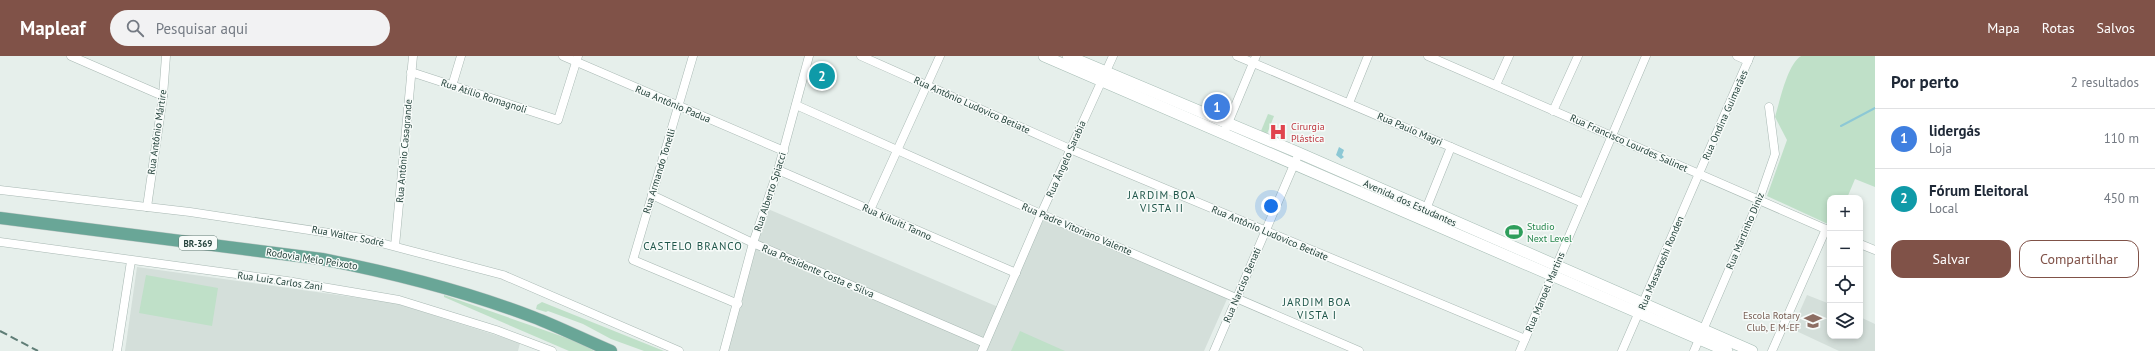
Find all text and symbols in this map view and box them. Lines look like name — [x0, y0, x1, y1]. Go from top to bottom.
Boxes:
search box — [110, 10, 390, 46]
text: Mapleaf — [20, 16, 86, 40]
icon: search — [124, 17, 146, 39]
text: Pesquisar aqui — [156, 19, 248, 38]
text: Mapa — [1987, 19, 2020, 37]
text: Rotas — [2042, 19, 2075, 37]
text: Salvos — [2097, 19, 2135, 37]
pin: 2 — [809, 61, 835, 91]
street label: Rua Ondina Guimarães — [1699, 68, 1751, 162]
text: Por perto — [1891, 71, 1959, 93]
street label: Rua Antônio Ludovico Betiate — [912, 73, 1032, 137]
text: 2 resultados — [2071, 74, 2139, 91]
street label: Rua Atílio Romagnoli — [439, 76, 529, 116]
street label: Rua Antônio Padua — [633, 82, 713, 126]
street label: Rua Antônio Mártire — [145, 89, 169, 175]
pin: 1 — [1204, 92, 1230, 122]
street label: Rua Antônio Casagrande — [393, 99, 415, 203]
street label: Rua Paulo Magri — [1375, 109, 1445, 149]
street label: Rua Francisco Lourdes Salinet — [1568, 111, 1690, 175]
street label: Rua Ângelo Sarabia — [1043, 118, 1089, 200]
place label: Cirurgia Plástica — [1291, 120, 1325, 145]
text: lidergás — [1929, 121, 1980, 140]
hospital icon: Cirurgia Plástica — [1268, 122, 1288, 142]
street label: Rua Armando Tonelli — [640, 127, 678, 215]
text: 1 — [1900, 130, 1908, 147]
text: 110 m — [2104, 130, 2139, 147]
text: Loja — [1929, 140, 1952, 157]
street label: Rua Alberto Spiacci — [751, 151, 789, 233]
street label: Avenida dos Estudantes — [1361, 177, 1459, 229]
text: Fórum Eleitoral — [1929, 181, 2028, 200]
district label: JARDIM BOA VISTA II — [1127, 188, 1196, 215]
text: 2 — [1900, 190, 1908, 207]
text: 450 m — [2104, 190, 2139, 207]
street label: Rua Martinho Diniz — [1723, 191, 1767, 271]
map controls — [1827, 195, 1863, 339]
button: + — [1827, 195, 1863, 231]
your location — [1261, 196, 1281, 216]
street label: Rua Padre Vitoriano Valente — [1020, 200, 1134, 258]
text: Local — [1929, 200, 1958, 217]
street label: Rua Kikuiti Tanno — [860, 201, 934, 243]
street label: Rua Antônio Ludovico Betiate — [1210, 202, 1330, 264]
street label: Rua Massatoshi Ronden — [1635, 214, 1687, 312]
place label: Studio Next Level — [1527, 220, 1572, 245]
sports icon: Studio Next Level — [1504, 222, 1524, 242]
street label: Rua Walter Sodré — [311, 223, 385, 249]
button: − — [1827, 231, 1863, 267]
road number: BR-369 — [179, 236, 217, 250]
district label: CASTELO BRANCO — [643, 239, 743, 253]
button: Salvar — [1891, 240, 2011, 278]
button: Compartilhar — [2019, 240, 2139, 278]
street label: Rua Presidente Costa e Silva — [760, 241, 876, 301]
street label: Rodovia Melo Peixoto — [265, 245, 359, 273]
street label: Rua Narciso Benati — [1220, 245, 1264, 325]
street label: Rua Manoel Martins — [1522, 250, 1568, 334]
button: locate — [1827, 267, 1863, 303]
street label: Rua Luiz Carlos Zani — [237, 269, 323, 293]
district label: JARDIM BOA VISTA I — [1282, 295, 1351, 322]
button: layers — [1827, 303, 1863, 339]
place label: Escola Rotary Club, E M-EF — [1743, 309, 1800, 334]
school or university icon: Escola Rotary Club, E M-EF — [1803, 311, 1823, 331]

